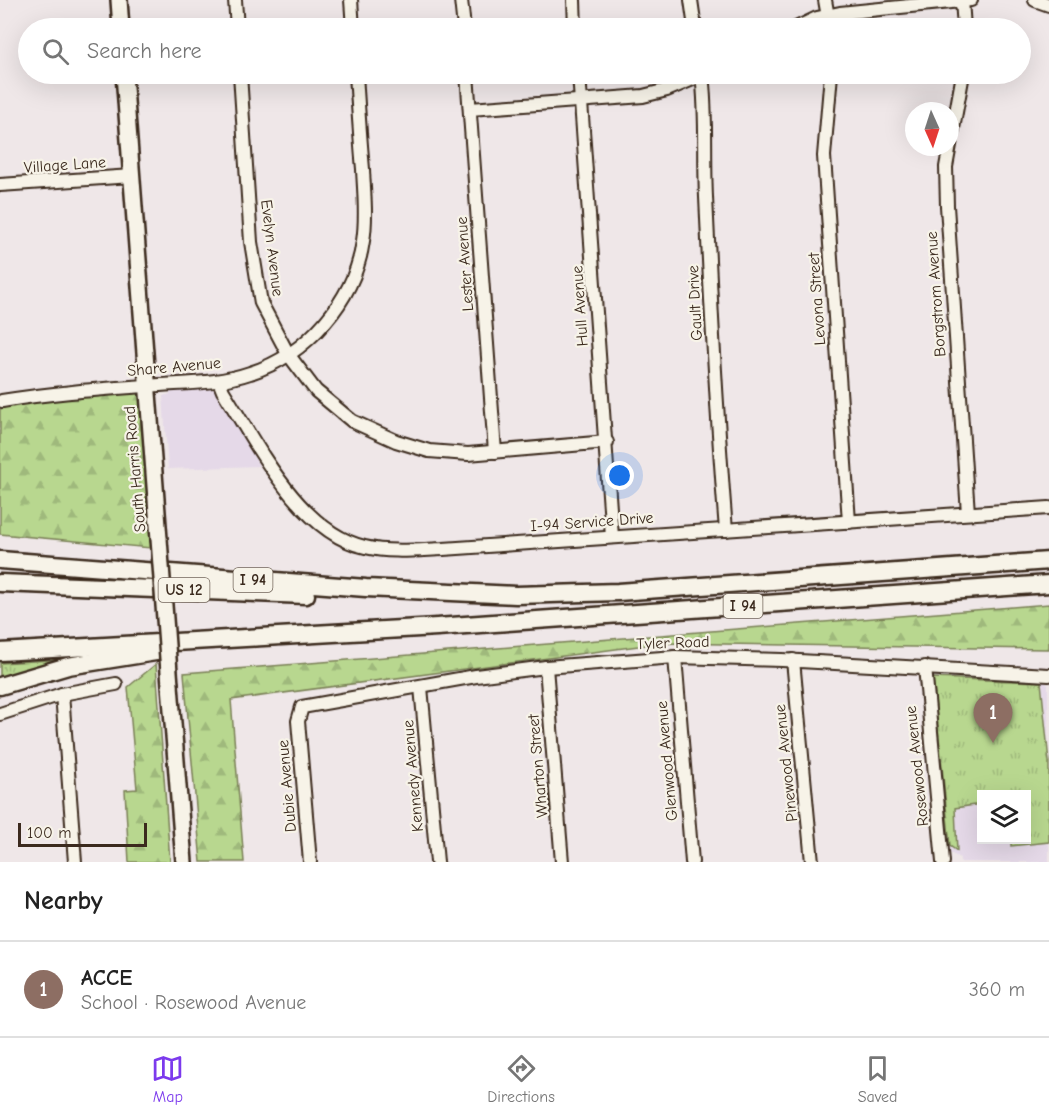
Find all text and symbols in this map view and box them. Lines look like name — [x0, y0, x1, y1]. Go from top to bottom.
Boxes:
search box — [18, 18, 1031, 84]
icon: search — [39, 35, 72, 68]
text: Search here — [87, 38, 202, 64]
north arrow — [905, 102, 959, 156]
street label: Village Lane — [23, 153, 107, 177]
street label: Evelyn Avenue — [257, 198, 287, 298]
street label: Lester Avenue — [453, 216, 477, 312]
street label: Borgstrom Avenue — [923, 231, 949, 357]
street label: Levona Street — [805, 252, 829, 346]
street label: Hull Avenue — [568, 265, 592, 347]
street label: Gault Drive — [684, 265, 706, 341]
street label: Share Avenue — [126, 354, 222, 380]
street label: South Harris Road — [121, 405, 149, 533]
your location — [605, 461, 634, 490]
street label: I-94 Service Drive — [530, 509, 654, 535]
road number: I 94 — [234, 568, 272, 592]
road number: US 12 — [158, 578, 210, 602]
road number: I 94 — [724, 594, 762, 618]
street label: Tyler Road — [636, 633, 710, 653]
pin: 1 — [974, 694, 1012, 743]
street label: Glenwood Avenue — [653, 700, 681, 822]
street label: Pinewood Avenue — [771, 703, 801, 823]
street label: Rosewood Avenue — [902, 705, 932, 827]
street label: Wharton Street — [524, 713, 551, 819]
street label: Kennedy Avenue — [399, 719, 427, 833]
street label: Dubie Avenue — [274, 739, 300, 833]
map controls — [977, 790, 1031, 844]
button: layers — [977, 790, 1031, 844]
scale bar — [18, 820, 147, 848]
text: 100 m — [27, 824, 71, 842]
text: Nearby — [24, 886, 103, 916]
text: ACCE — [81, 965, 132, 991]
text: 1 — [40, 978, 47, 1001]
text: 360 m — [969, 978, 1025, 1001]
text: School · Rosewood Avenue — [81, 991, 306, 1014]
tab: Map — [151, 1052, 184, 1106]
tab: Directions — [487, 1052, 555, 1106]
tab: Saved — [858, 1052, 898, 1106]

